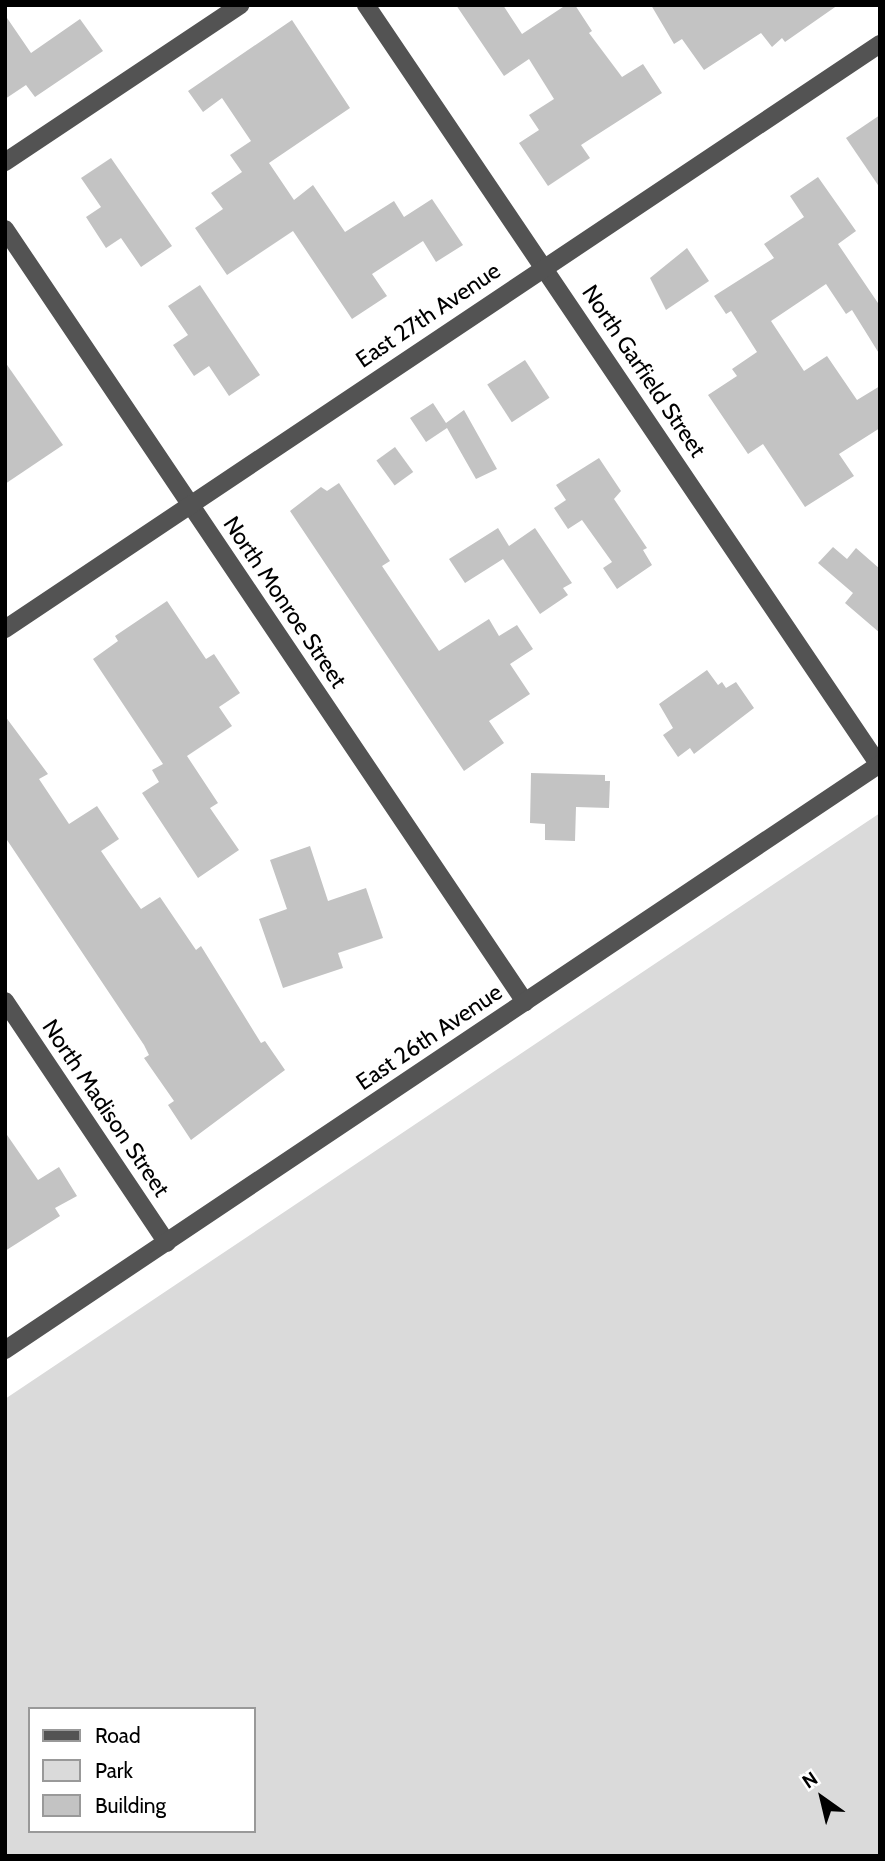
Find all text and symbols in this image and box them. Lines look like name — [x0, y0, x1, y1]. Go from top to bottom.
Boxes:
street label: East 27th Avenue — [351, 257, 505, 373]
street label: North Garfield Street — [576, 280, 712, 462]
street label: North Monroe Street — [217, 511, 353, 693]
street label: East 26th Avenue — [351, 978, 507, 1096]
street label: North Madison Street — [36, 1014, 176, 1202]
legend — [28, 1707, 256, 1833]
text: Road — [95, 1723, 141, 1748]
text: Park — [95, 1758, 133, 1783]
north arrow — [787, 1763, 857, 1833]
text: N — [798, 1767, 822, 1793]
text: Building — [95, 1793, 166, 1818]

